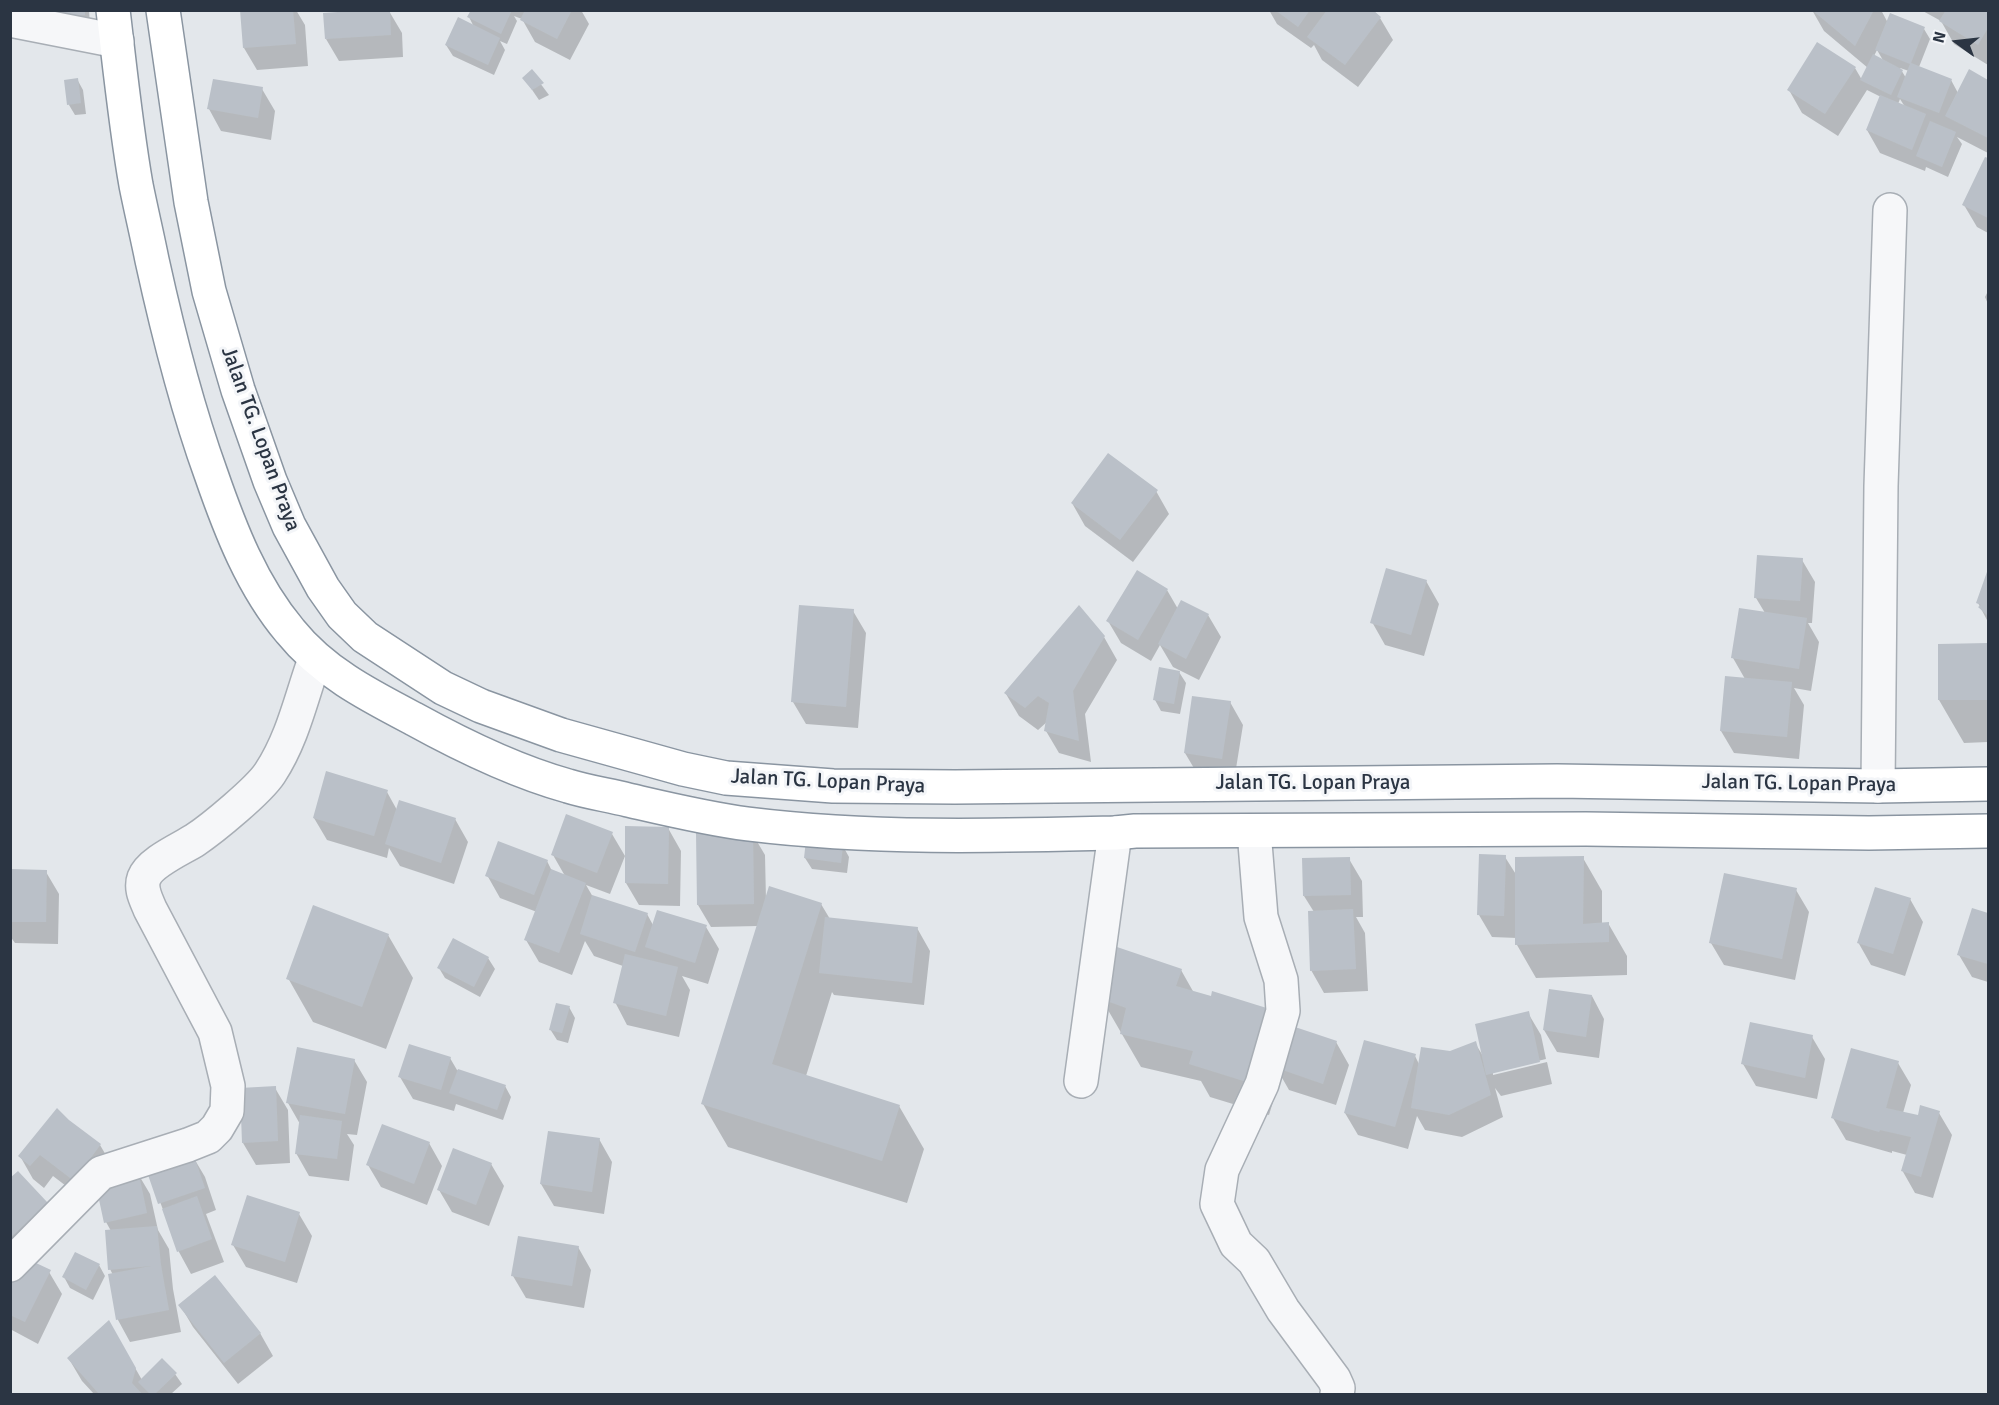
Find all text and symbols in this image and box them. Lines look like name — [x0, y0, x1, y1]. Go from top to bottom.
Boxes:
north arrow — [1927, 12, 1987, 72]
text: N — [1929, 29, 1951, 45]
street label: Jalan TG. Lopan Praya — [215, 343, 305, 535]
street label: Jalan TG. Lopan Praya — [730, 764, 926, 800]
street label: Jalan TG. Lopan Praya — [1216, 770, 1410, 796]
street label: Jalan TG. Lopan Praya — [1701, 770, 1897, 798]

